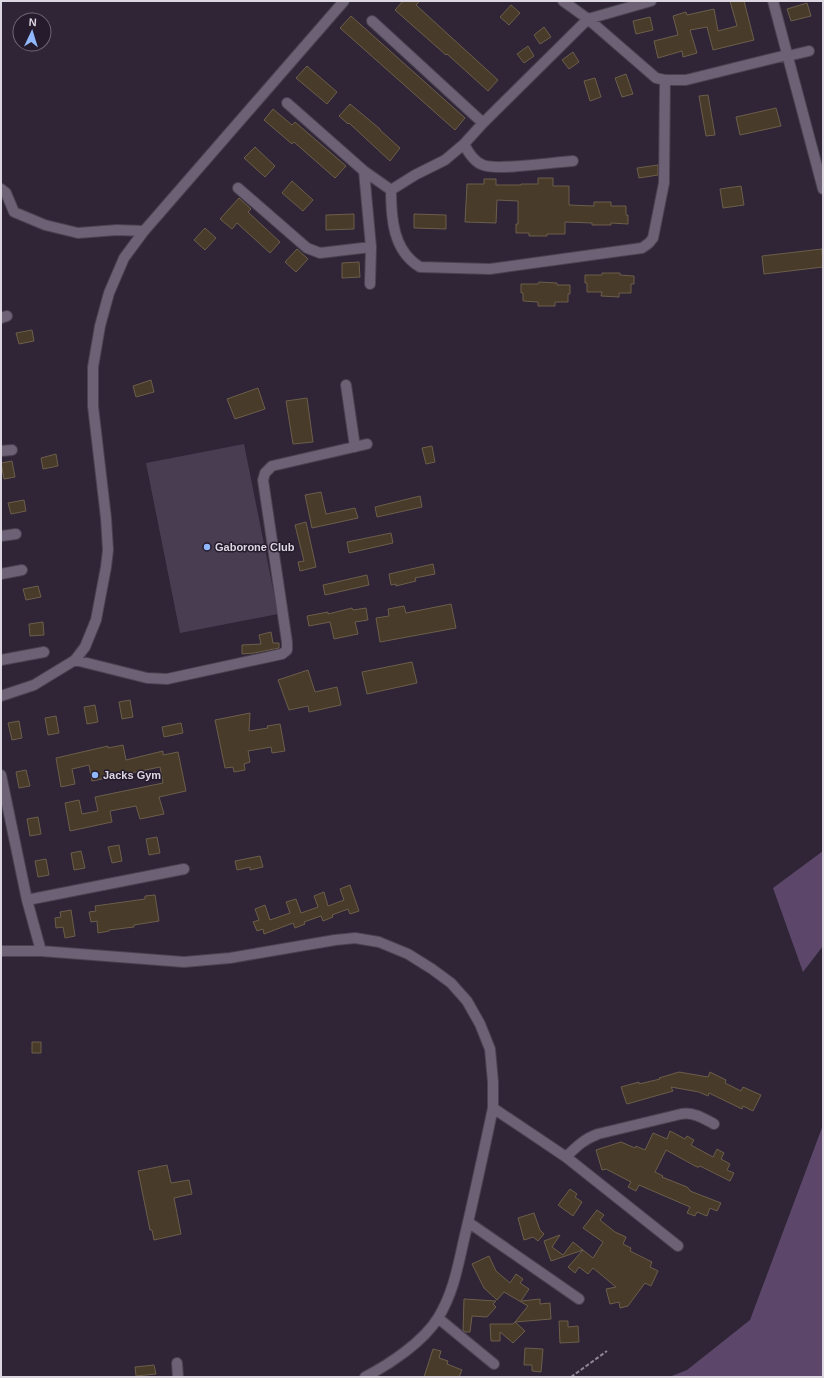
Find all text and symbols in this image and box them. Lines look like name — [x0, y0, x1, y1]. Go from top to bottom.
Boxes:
north arrow — [12, 12, 52, 52]
text: N — [28, 16, 37, 28]
place label: Gaborone Club — [215, 541, 295, 553]
marker: Gaborone Club — [202, 542, 212, 552]
place label: Jacks Gym — [103, 769, 161, 781]
marker: Jacks Gym — [90, 770, 100, 780]

